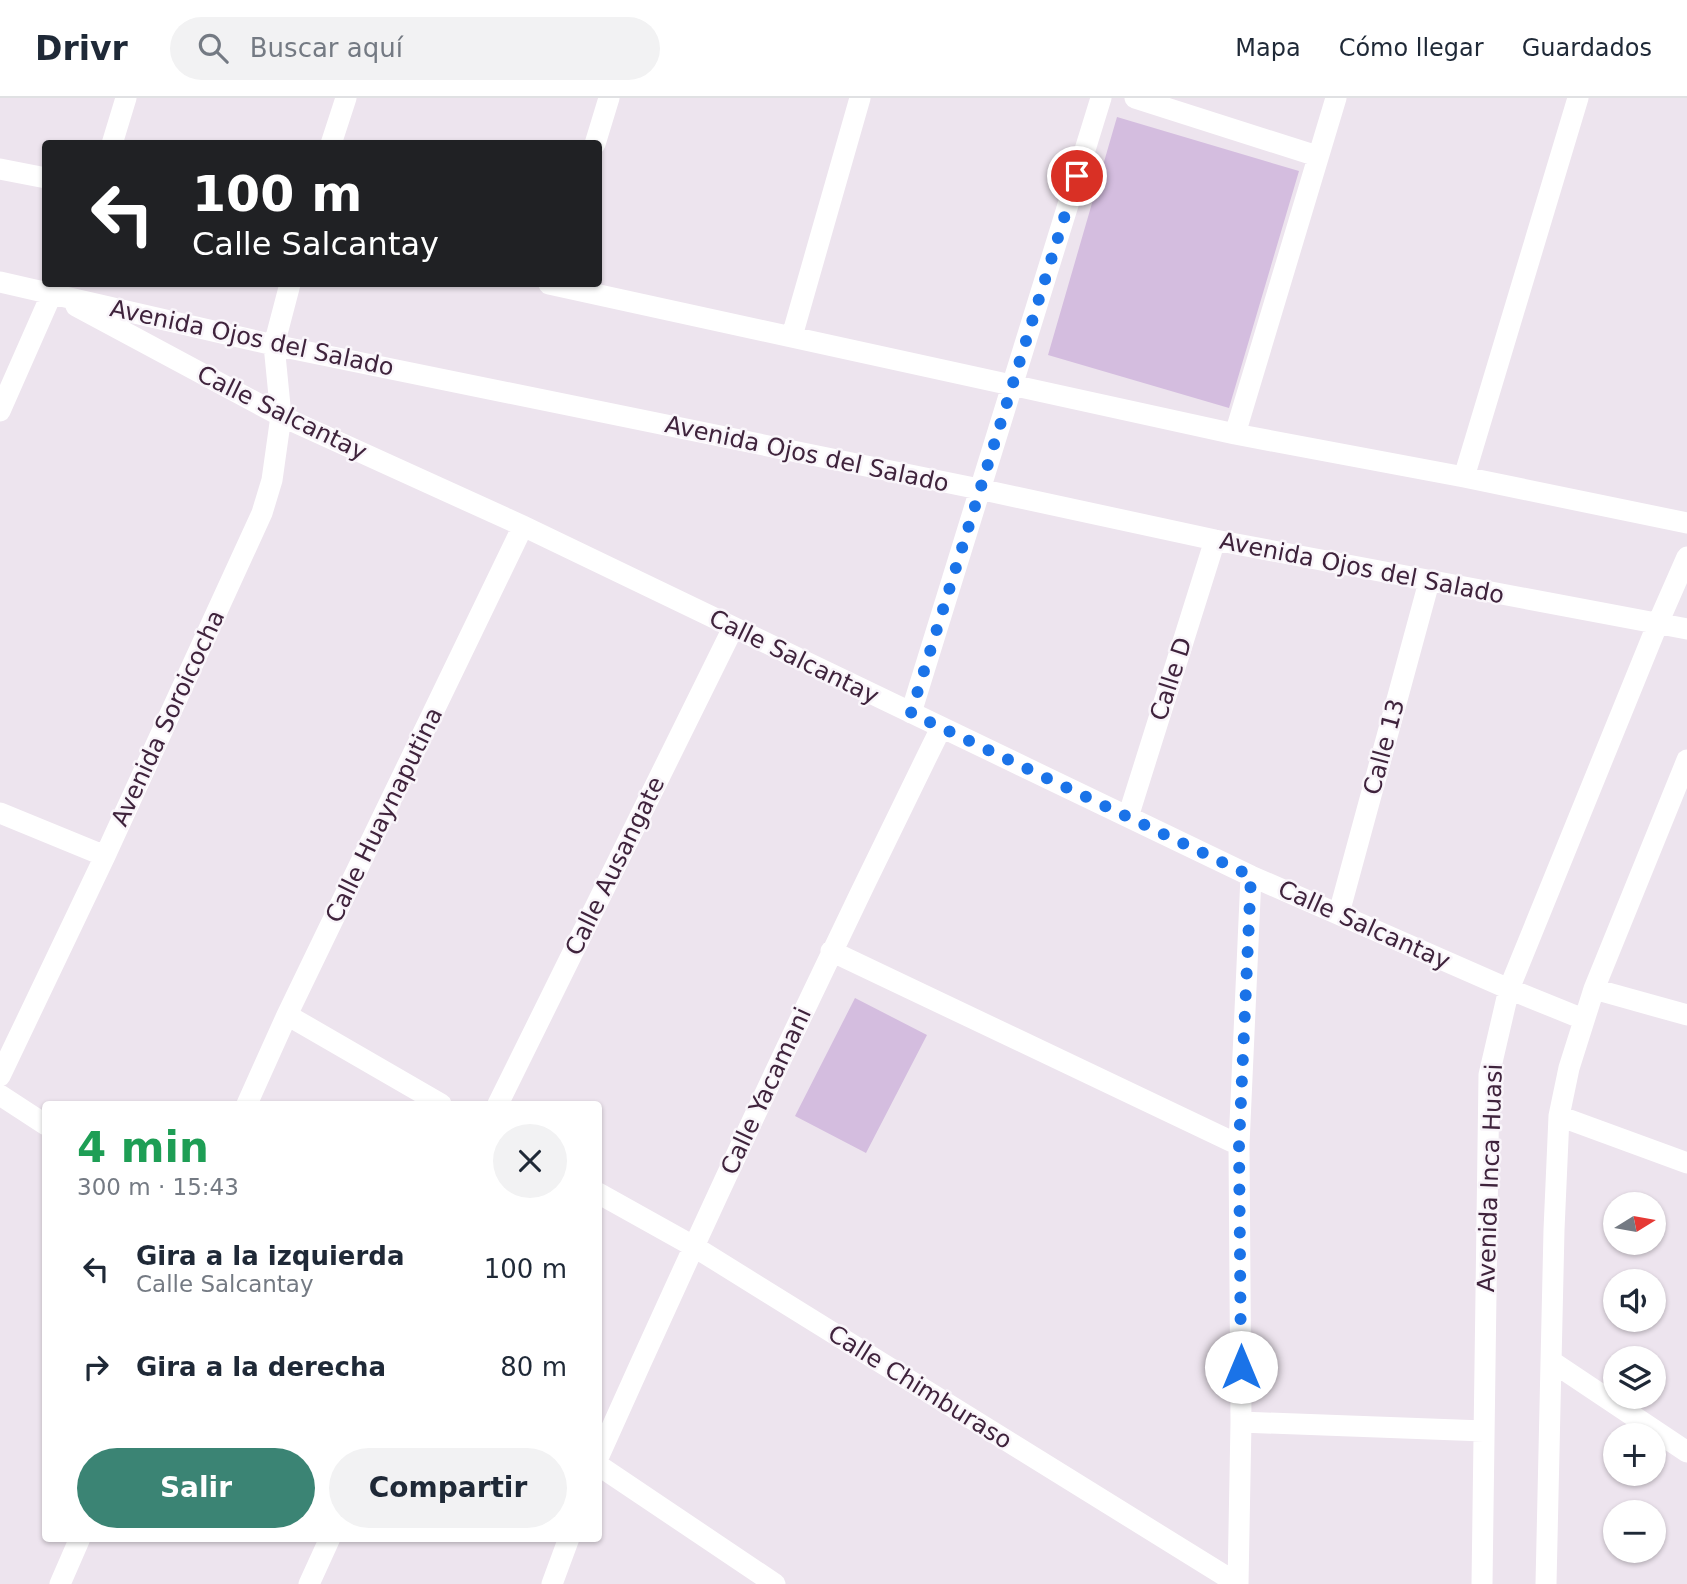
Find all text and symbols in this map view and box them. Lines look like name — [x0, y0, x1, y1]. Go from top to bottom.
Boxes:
search box — [170, 17, 660, 80]
text: Drivr — [35, 29, 128, 68]
icon: search — [194, 29, 232, 67]
text: Buscar aquí — [250, 33, 403, 63]
text: Mapa — [1235, 34, 1301, 62]
text: Cómo llegar — [1339, 34, 1484, 62]
text: Guardados — [1522, 34, 1652, 62]
pin — [1047, 146, 1107, 206]
icon: arrive — [1058, 157, 1096, 195]
text: 100 m — [192, 166, 362, 223]
icon: left — [77, 168, 168, 259]
text: Calle Salcantay — [192, 225, 439, 263]
street label: Avenida Ojos del Salado — [108, 294, 396, 382]
street label: Calle Salcantay — [193, 360, 371, 466]
street label: Avenida Ojos del Salado — [663, 410, 951, 498]
street label: Avenida Ojos del Salado — [1217, 527, 1507, 609]
street label: Calle Salcantay — [705, 604, 883, 710]
street label: Avenida Soroicocha — [106, 606, 230, 830]
street label: Calle D — [1144, 634, 1198, 724]
street label: Calle 13 — [1358, 696, 1410, 798]
street label: Calle Huaynaputina — [320, 703, 448, 927]
street label: Calle Ausangate — [560, 772, 670, 960]
street label: Calle Salcantay — [1274, 875, 1454, 975]
street label: Calle Yacamani — [715, 1003, 817, 1179]
street label: Avenida Inca Huasi — [1472, 1063, 1508, 1293]
text: 4 min — [77, 1123, 209, 1172]
button: close — [493, 1124, 567, 1198]
text: 300 m · 15:43 — [77, 1174, 239, 1200]
north arrow — [1603, 1192, 1666, 1255]
map controls — [1603, 1192, 1666, 1563]
text: Gira a la izquierda — [136, 1241, 404, 1271]
icon: left — [77, 1250, 115, 1288]
text: 100 m — [484, 1254, 567, 1284]
button: sound — [1603, 1269, 1666, 1332]
text: Calle Salcantay — [136, 1271, 314, 1297]
street label: Calle Chimburaso — [823, 1319, 1017, 1455]
position arrow — [1204, 1330, 1278, 1404]
button: layers — [1603, 1346, 1666, 1409]
icon: right — [77, 1348, 115, 1386]
text: Gira a la derecha — [136, 1352, 386, 1382]
text: 80 m — [500, 1352, 567, 1382]
button: + — [1603, 1423, 1666, 1486]
button: Salir — [77, 1448, 315, 1528]
button: Compartir — [329, 1448, 567, 1528]
button: − — [1603, 1500, 1666, 1563]

